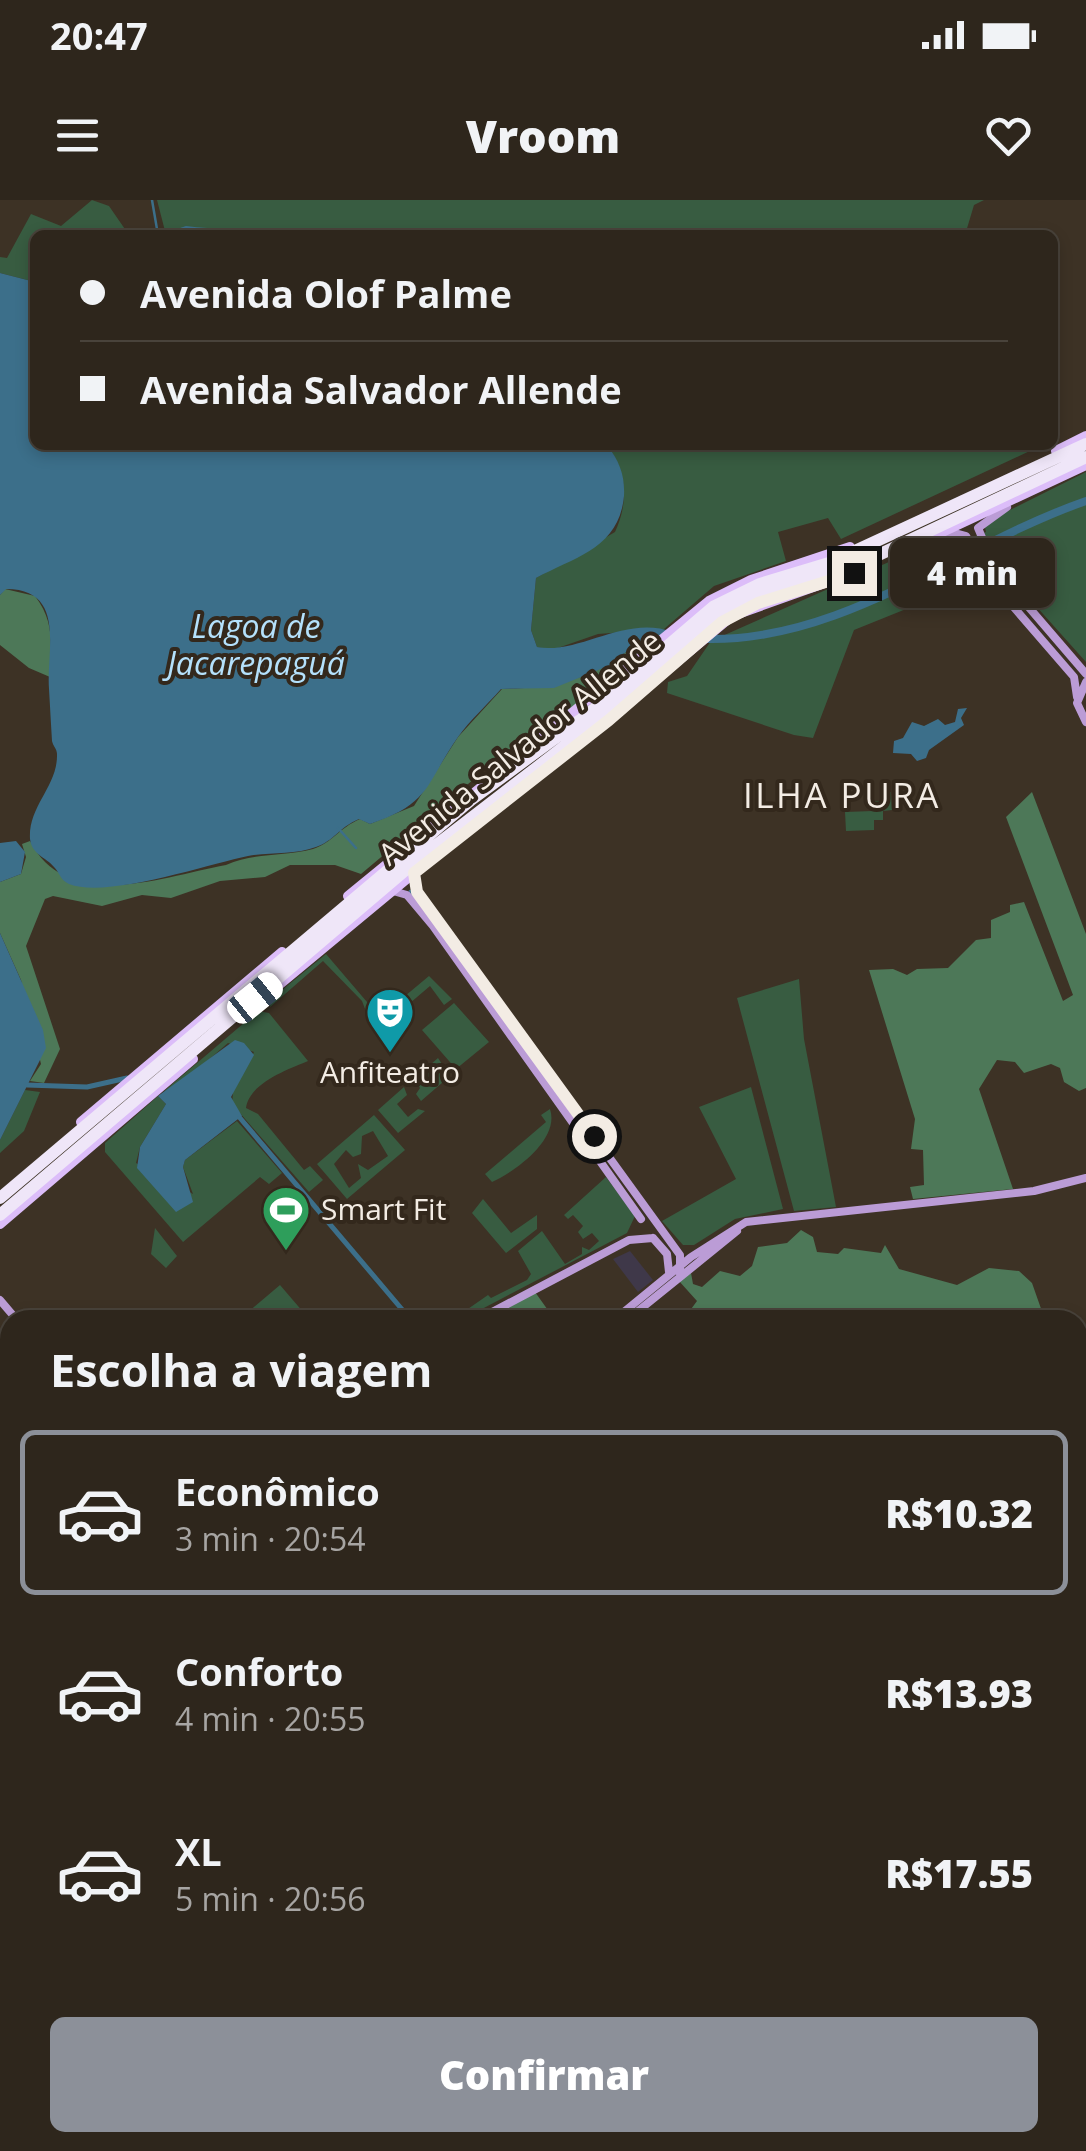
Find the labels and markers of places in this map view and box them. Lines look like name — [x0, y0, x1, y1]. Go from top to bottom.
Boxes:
theatre icon: Anfiteatro — [364, 986, 416, 1054]
place label: Anfiteatro — [320, 1051, 460, 1092]
sports icon: Smart Fit — [260, 1184, 312, 1252]
place label: Smart Fit — [321, 1188, 446, 1229]

